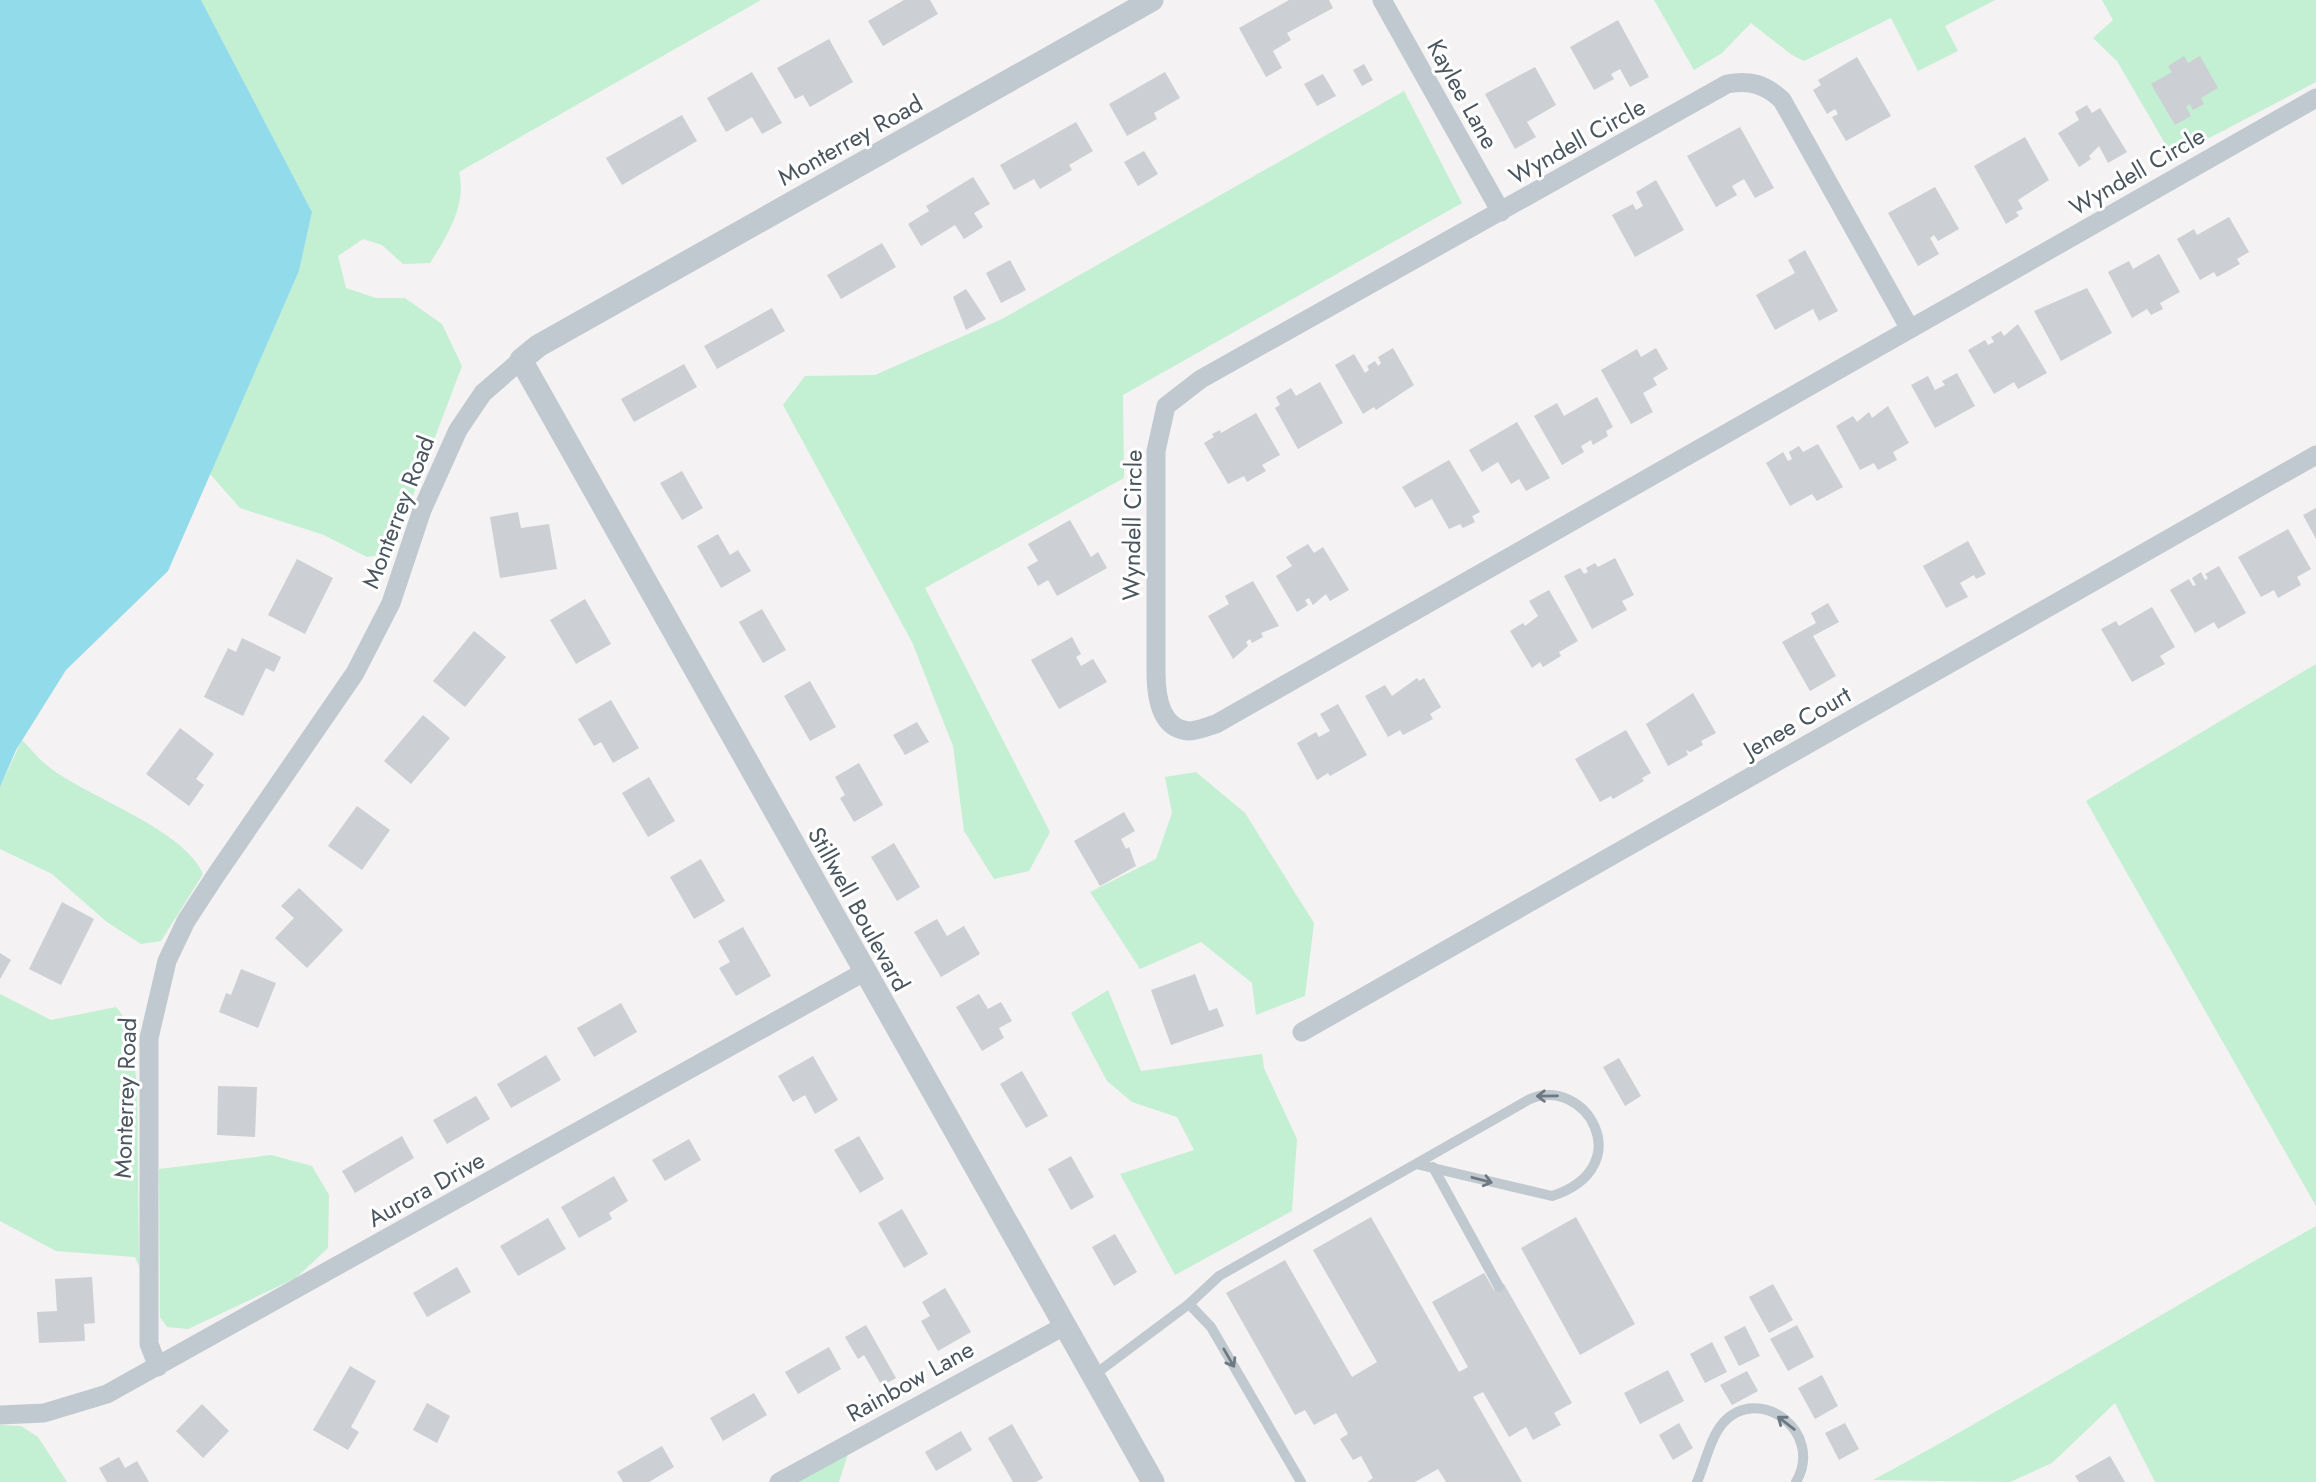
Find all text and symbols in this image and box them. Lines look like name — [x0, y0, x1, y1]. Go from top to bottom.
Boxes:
street label: Kaylee Lane — [1419, 33, 1507, 155]
street label: Monterrey Road — [771, 86, 929, 194]
street label: Wyndell Circle — [1502, 89, 1652, 193]
street label: Wyndell Circle — [2063, 118, 2211, 224]
street label: Monterrey Road — [353, 431, 443, 593]
street label: Wyndell Circle — [1113, 449, 1151, 601]
street label: Jenee Court — [1734, 677, 1857, 768]
street label: Stillwell Boulevard — [799, 820, 919, 998]
street label: Monterrey Road — [105, 1017, 145, 1179]
one-way arrow — [1536, 1089, 1559, 1103]
street label: Aurora Drive — [361, 1142, 491, 1236]
one-way arrow — [1470, 1174, 1493, 1187]
street label: Rainbow Lane — [840, 1331, 980, 1431]
one-way arrow — [1223, 1348, 1237, 1368]
one-way arrow — [1778, 1415, 1796, 1430]

